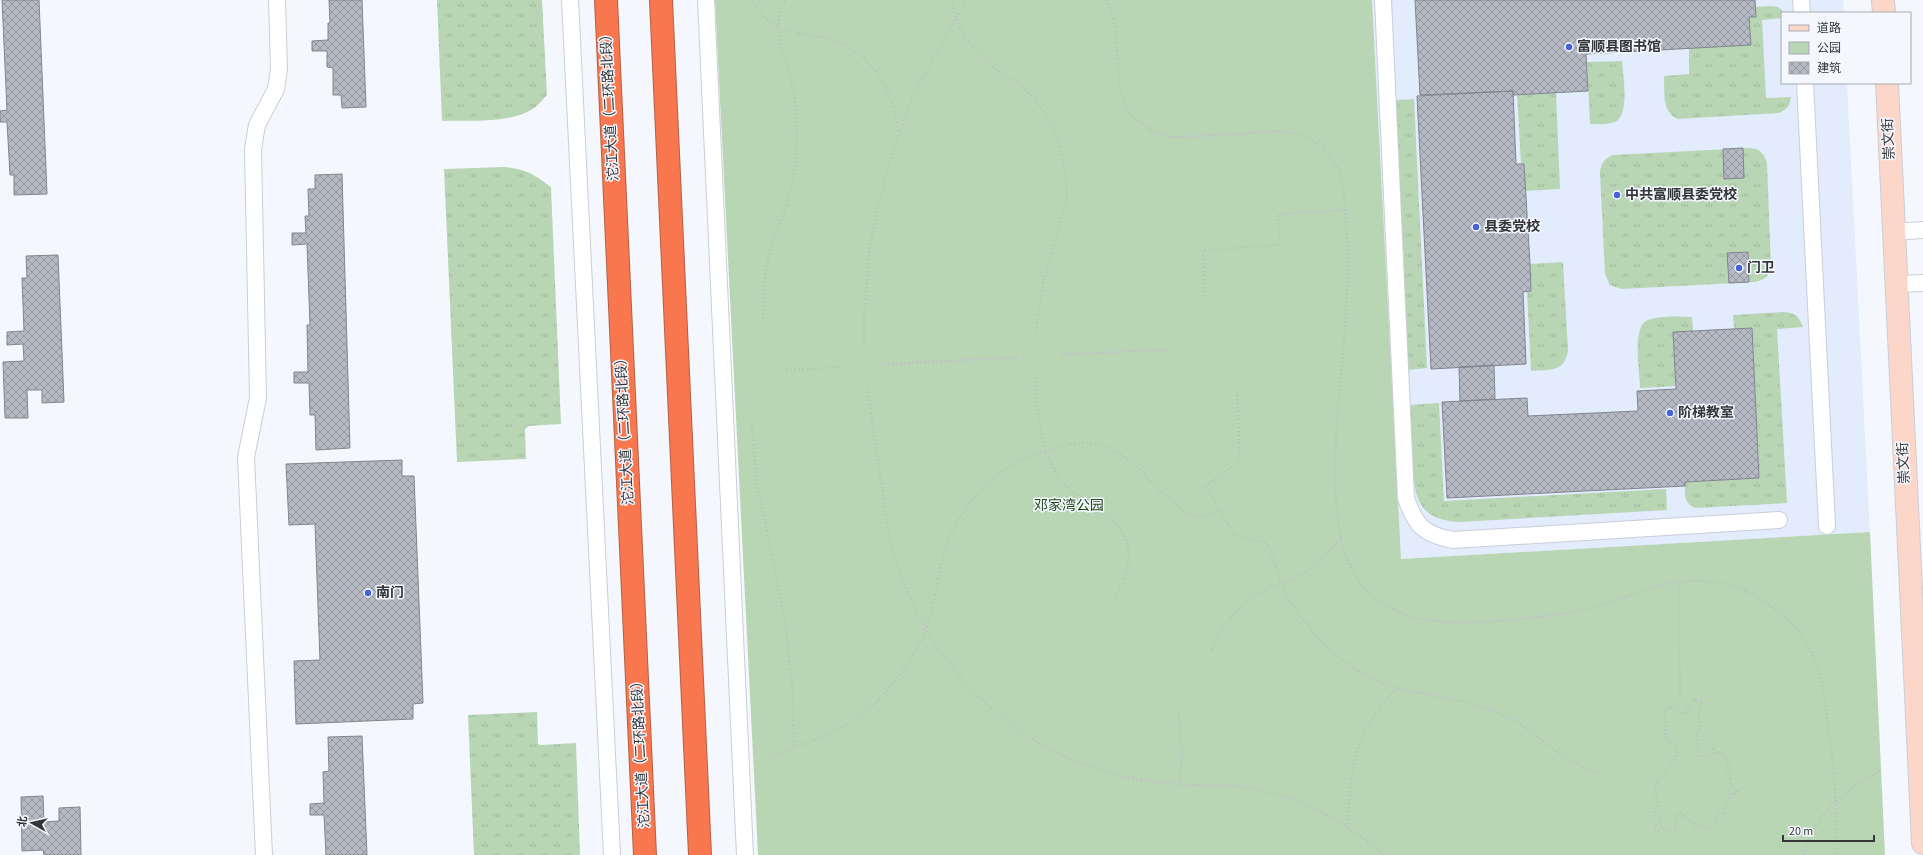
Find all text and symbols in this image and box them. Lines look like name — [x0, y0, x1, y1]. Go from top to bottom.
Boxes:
legend — [1781, 12, 1911, 84]
text: 道路 — [1817, 20, 1841, 37]
street label: 沱江大道（二环路北段） — [596, 27, 624, 181]
place label: 富顺县图书馆 — [1577, 37, 1661, 57]
text: 公园 — [1817, 40, 1841, 57]
marker: 富顺县图书馆 — [1564, 42, 1574, 52]
text: 建筑 — [1817, 60, 1841, 77]
street label: 崇文街 — [1878, 118, 1900, 160]
place label: 中共富顺县委党校 — [1625, 185, 1737, 205]
marker: 中共富顺县委党校 — [1612, 190, 1622, 200]
place label: 县委党校 — [1484, 217, 1540, 237]
marker: 县委党校 — [1471, 222, 1481, 232]
place label: 门卫 — [1747, 258, 1775, 278]
marker: 门卫 — [1734, 263, 1744, 273]
street label: 沱江大道（二环路北段） — [611, 351, 639, 505]
place label: 阶梯教室 — [1678, 403, 1734, 423]
marker: 阶梯教室 — [1665, 408, 1675, 418]
street label: 崇文街 — [1893, 442, 1915, 484]
park label: 邓家湾公园 — [1034, 496, 1104, 516]
place label: 南门 — [376, 583, 404, 603]
marker: 南门 — [363, 588, 373, 598]
street label: 沱江大道（二环路北段） — [627, 674, 655, 828]
north arrow — [12, 803, 52, 843]
text: 北 — [14, 815, 31, 828]
scale bar — [1783, 817, 1874, 843]
text: 20 m — [1789, 823, 1813, 840]

